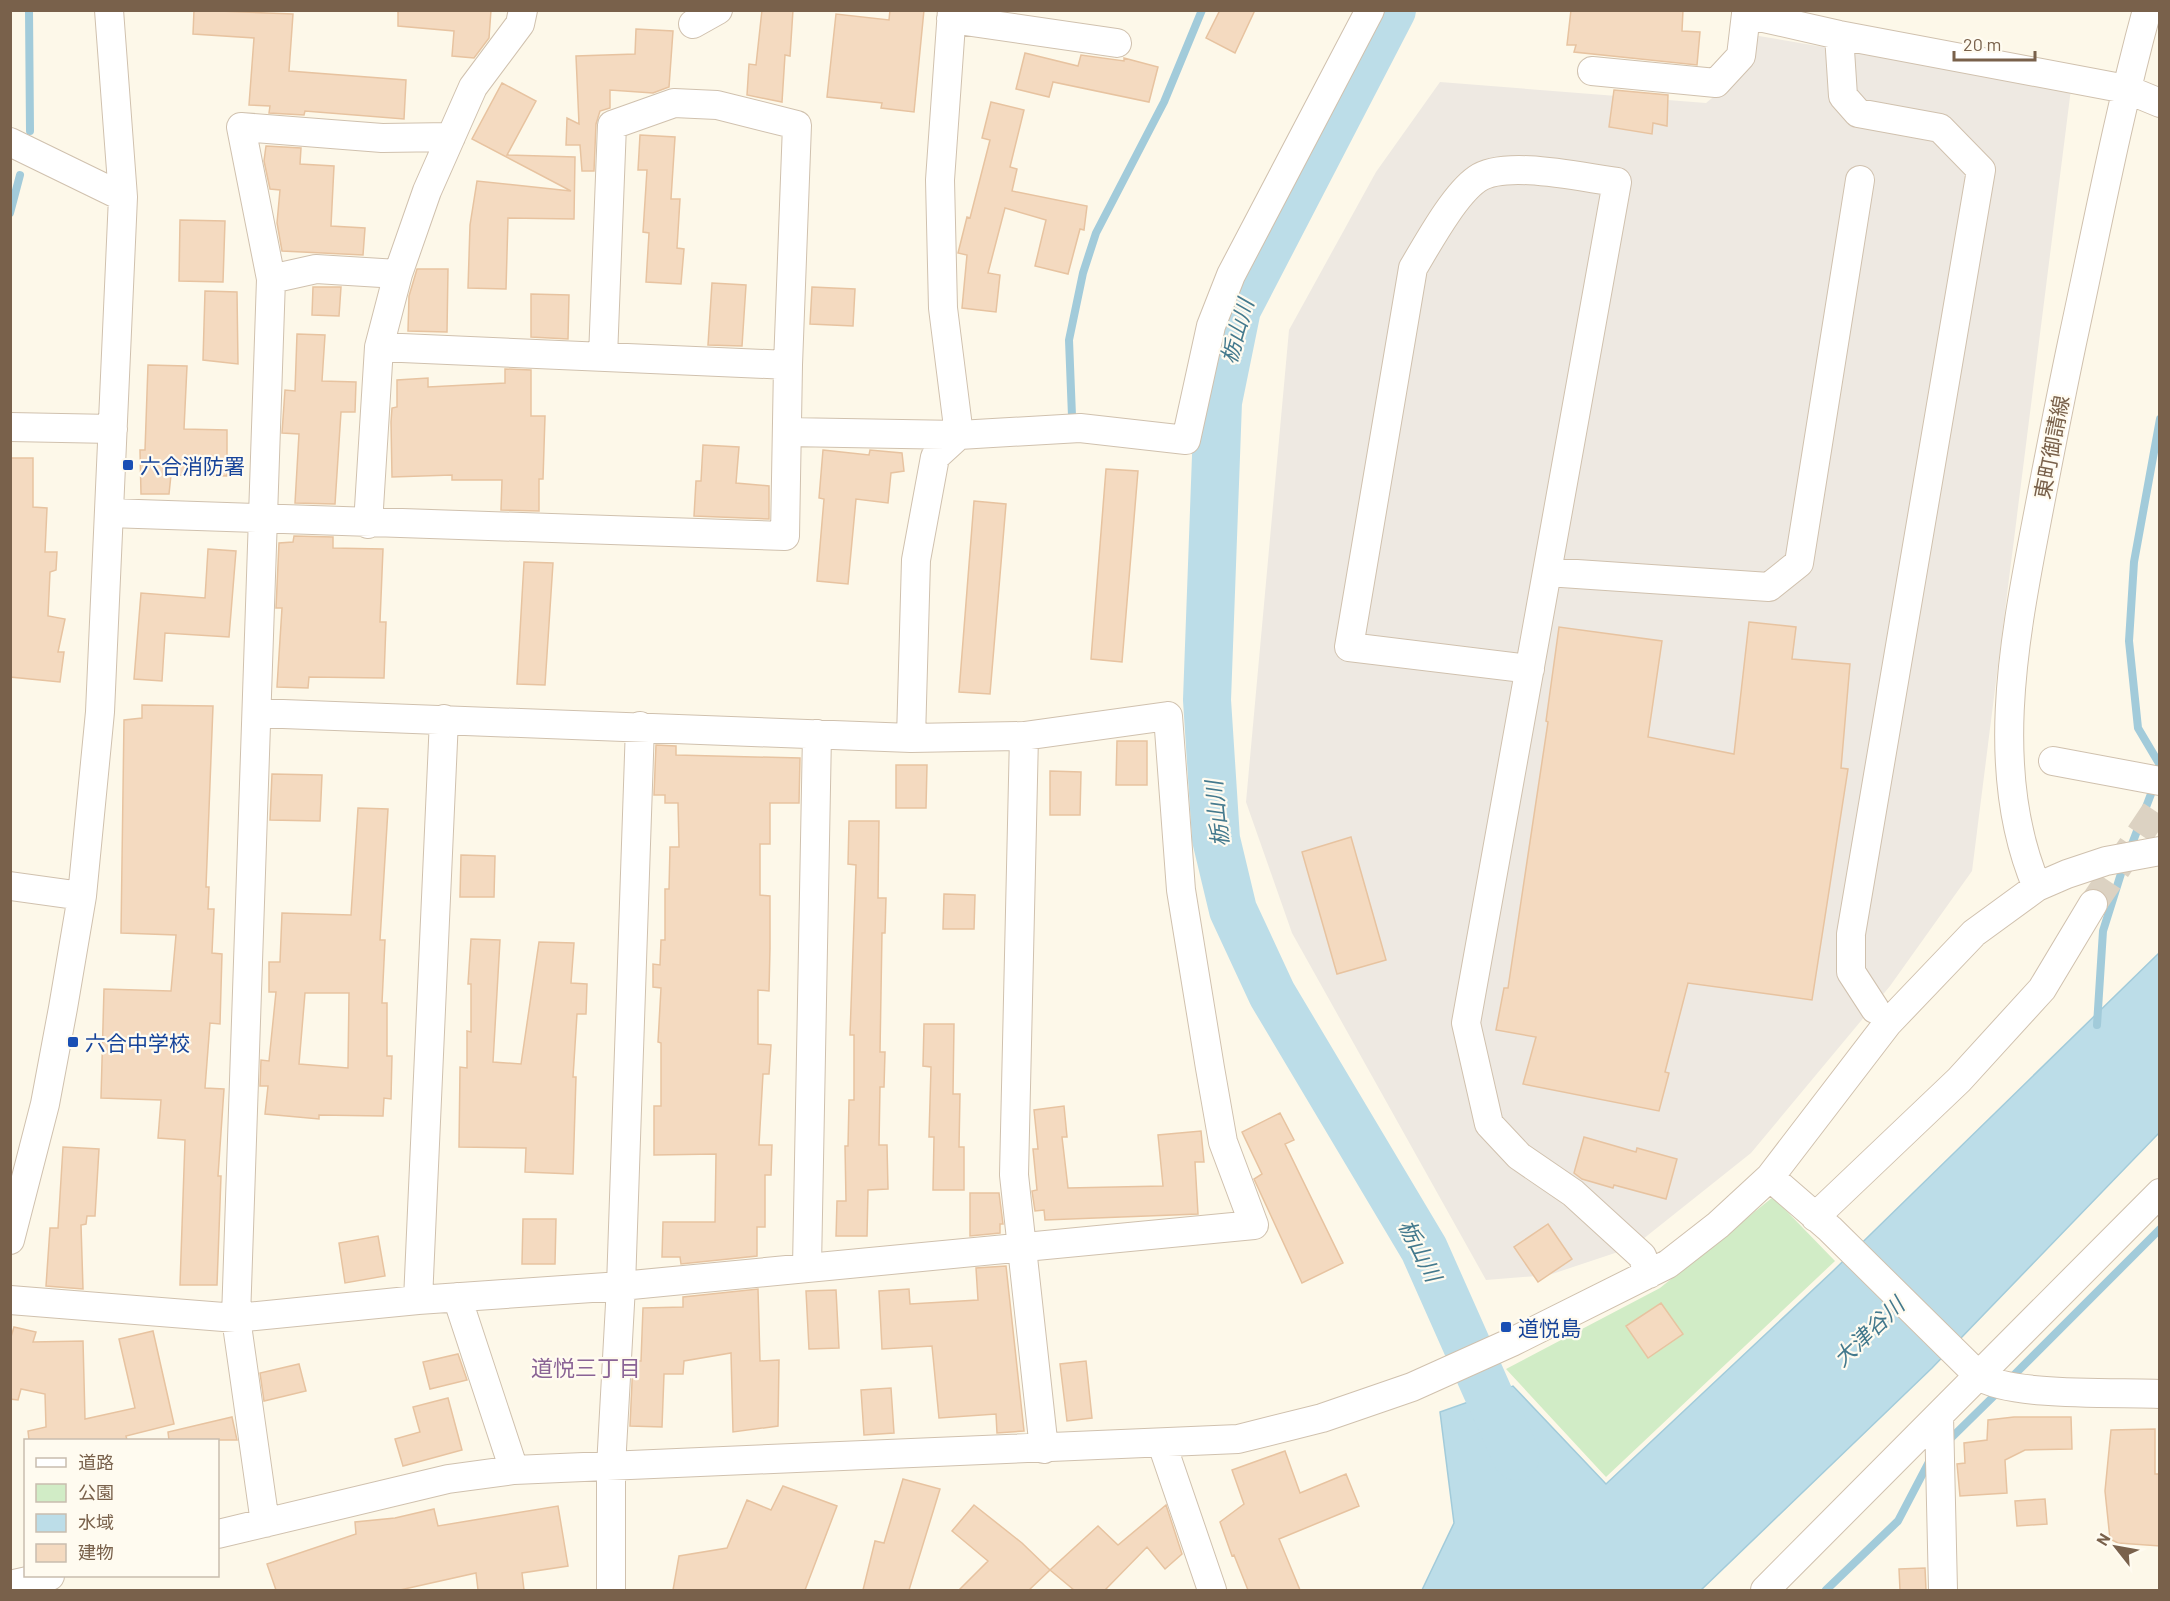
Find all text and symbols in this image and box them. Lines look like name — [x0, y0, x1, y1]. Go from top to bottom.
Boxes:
scale bar — [1954, 24, 2035, 62]
text: 20 m — [1963, 33, 2001, 55]
water label: 栃山川 — [1214, 294, 1258, 366]
street label: 東町御請線 — [2029, 393, 2073, 501]
place label: 六合消防署 — [140, 453, 245, 478]
marker: 六合消防署 — [121, 458, 135, 472]
water label: 栃山川 — [1199, 778, 1232, 848]
place label: 六合中学校 — [85, 1030, 190, 1055]
marker: 六合中学校 — [66, 1035, 80, 1049]
water label: 栃山川 — [1394, 1215, 1448, 1287]
water label: 大津谷川 — [1827, 1290, 1910, 1371]
place label: 道悦島 — [1518, 1315, 1581, 1340]
marker: 道悦島 — [1499, 1320, 1513, 1334]
district label: 道悦三丁目 — [531, 1354, 641, 1380]
legend — [24, 1439, 219, 1577]
text: 道路 — [78, 1451, 114, 1473]
text: 公園 — [78, 1481, 114, 1503]
text: 水域 — [78, 1511, 114, 1533]
north arrow — [2086, 1517, 2146, 1577]
text: N — [2092, 1530, 2114, 1548]
text: 建物 — [78, 1541, 114, 1563]

